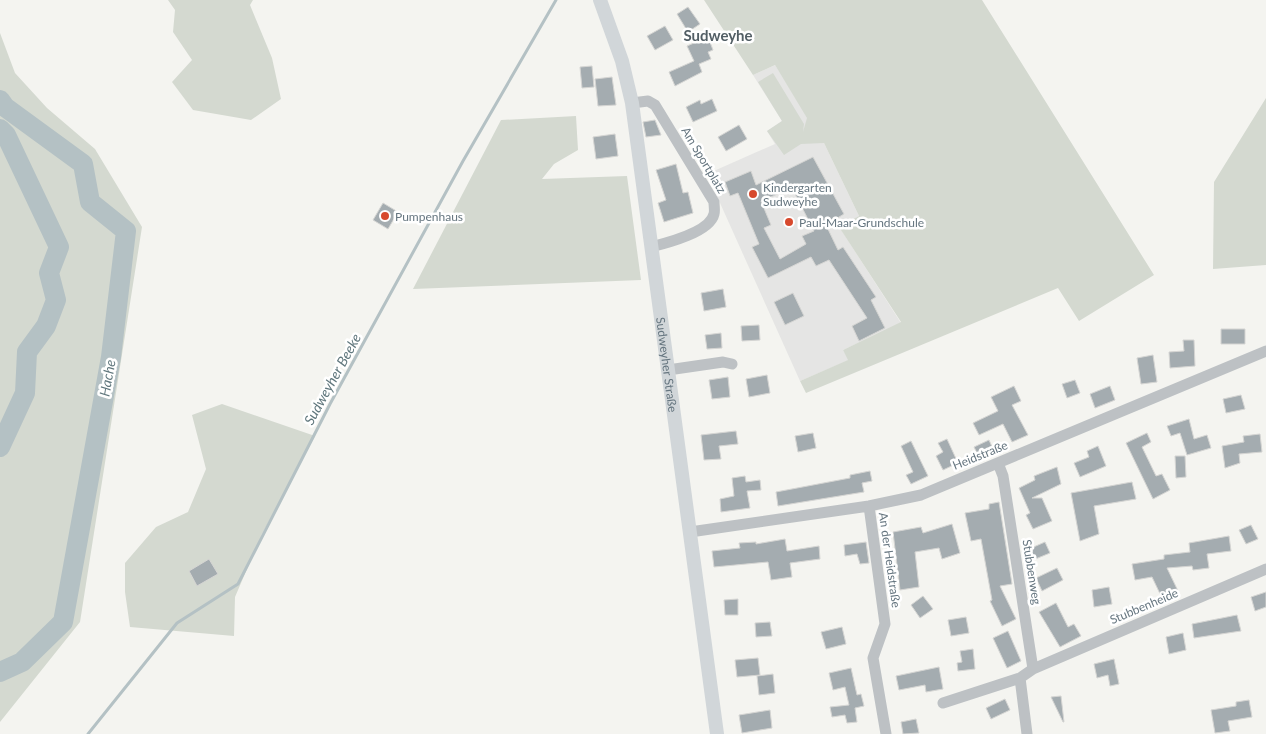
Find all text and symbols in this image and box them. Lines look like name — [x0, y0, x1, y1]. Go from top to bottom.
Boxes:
district label: Sudweyhe — [683, 26, 753, 44]
street label: Am Sportplatz — [678, 124, 730, 196]
place label: Kindergarten Sudweyhe — [763, 180, 832, 209]
marker: Kindergarten Sudweyhe — [747, 188, 759, 200]
place label: Pumpenhaus — [395, 209, 463, 224]
marker: Pumpenhaus — [379, 210, 391, 222]
place label: Paul-Maar-Grundschule — [799, 215, 924, 230]
marker: Paul-Maar-Grundschule — [783, 216, 795, 228]
street label: Sudweyher Straße — [653, 316, 681, 413]
water label: Sudweyher Beeke — [300, 330, 364, 428]
water label: Hache — [95, 358, 119, 398]
street label: Heidstraße — [950, 437, 1010, 473]
street label: An der Heidstraße — [876, 511, 904, 609]
street label: Stubbenweg — [1019, 538, 1045, 606]
street label: Stubbenheide — [1108, 585, 1180, 627]

